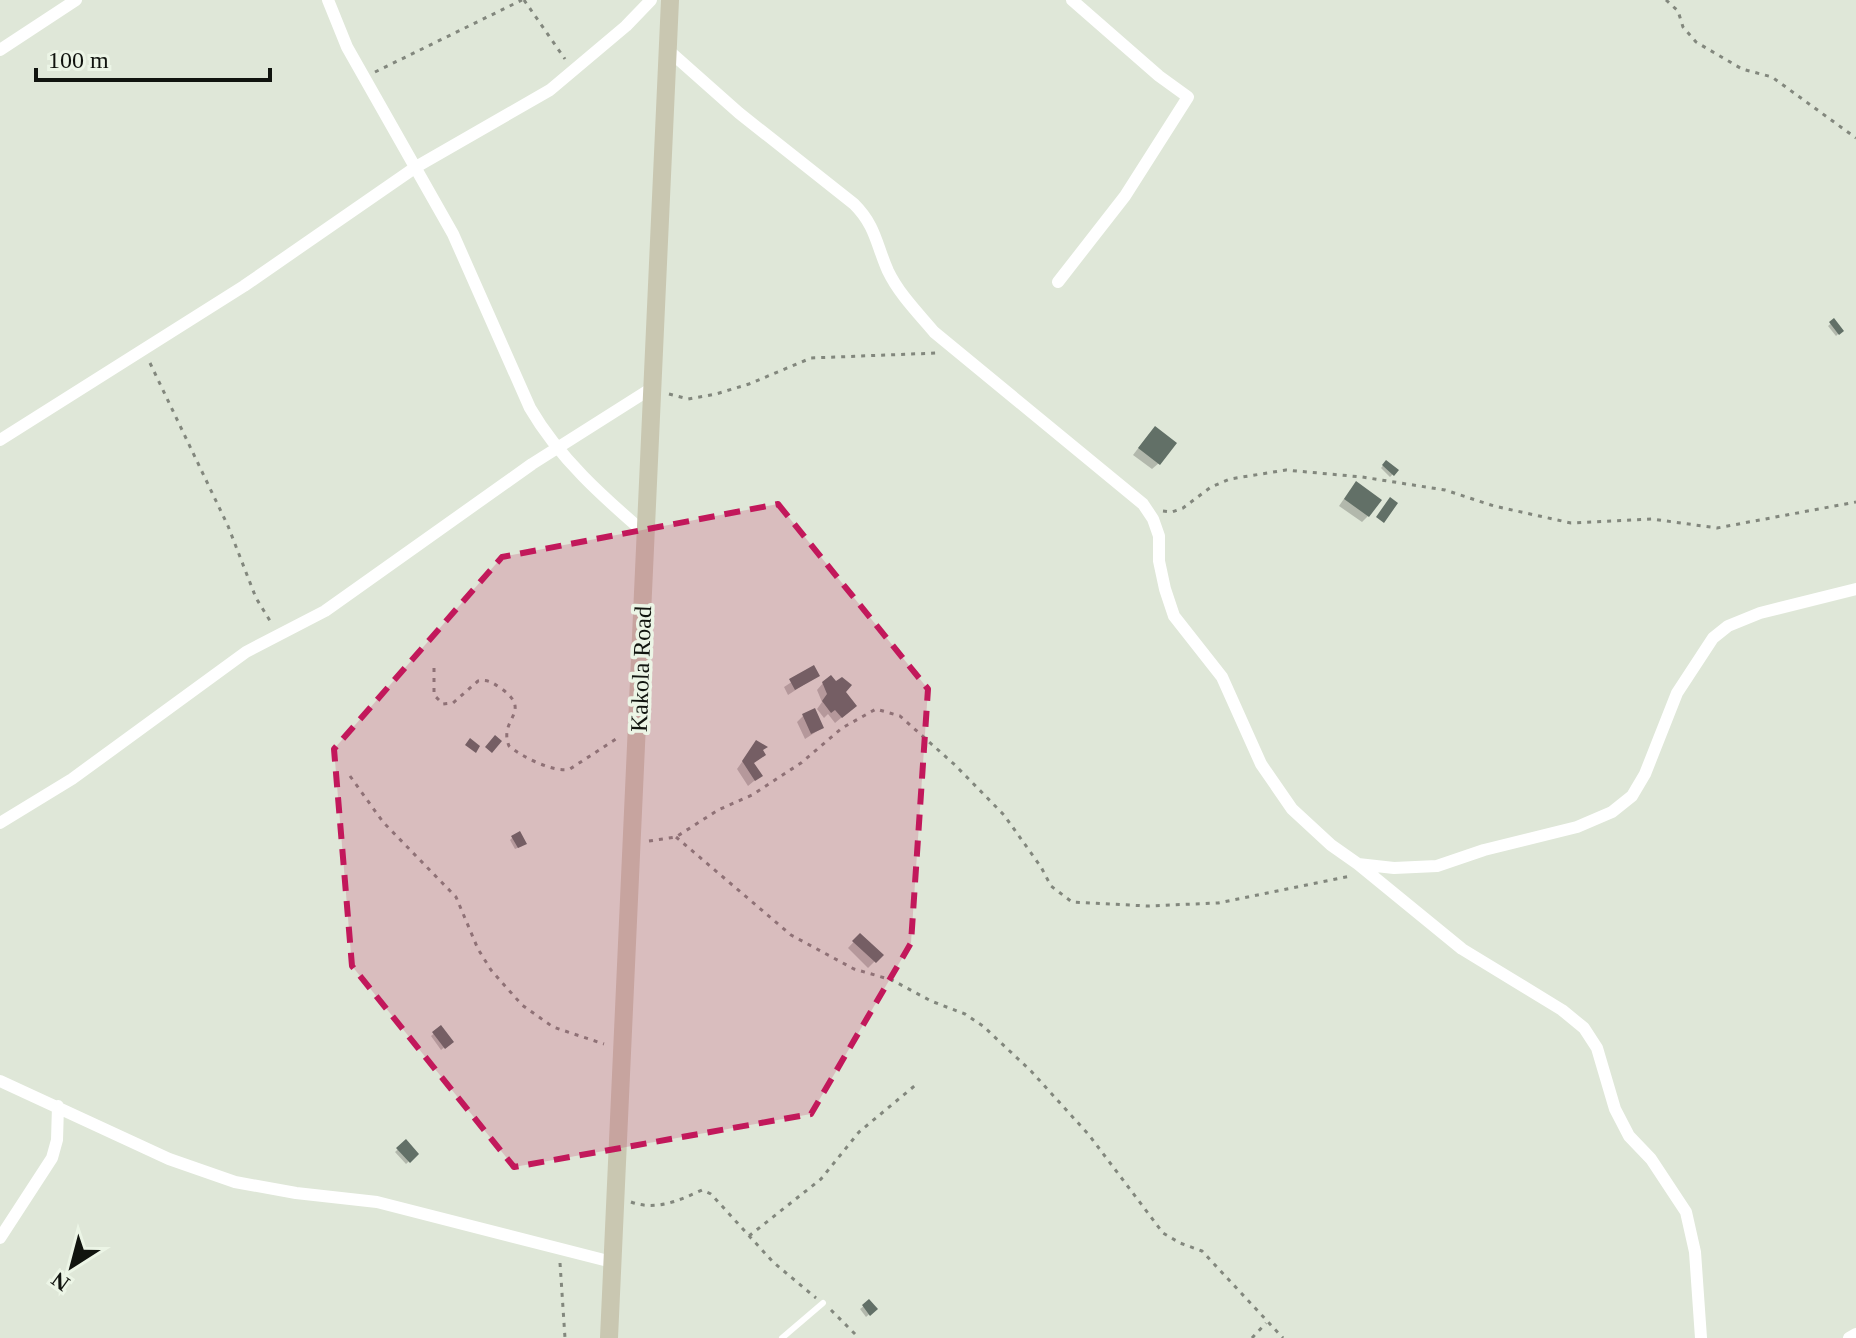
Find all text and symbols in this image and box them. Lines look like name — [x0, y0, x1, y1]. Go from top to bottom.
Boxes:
scale bar — [36, 32, 270, 82]
text: 100 m — [48, 47, 109, 73]
street label: Kakola Road — [626, 606, 656, 732]
north arrow — [32, 1226, 112, 1306]
text: N — [47, 1267, 74, 1297]

